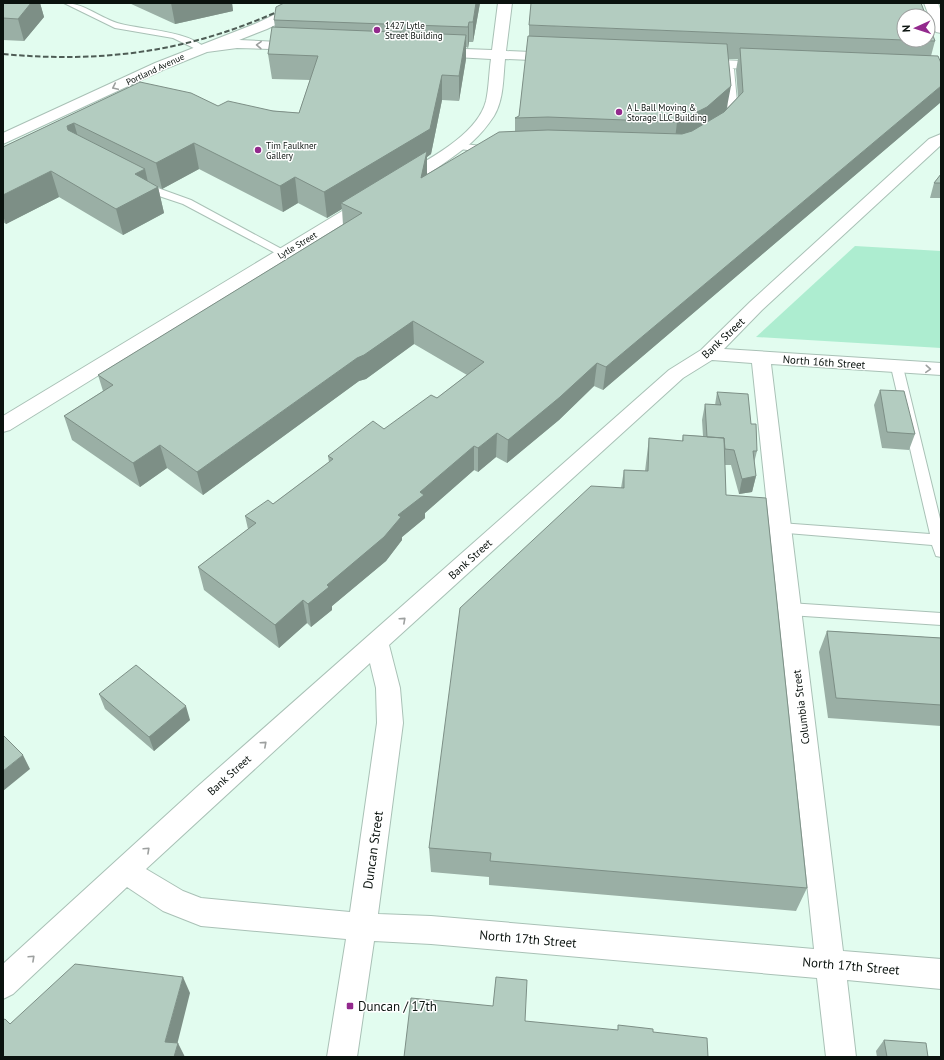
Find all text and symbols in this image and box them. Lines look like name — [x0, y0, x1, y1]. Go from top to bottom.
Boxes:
north arrow — [896, 8, 936, 48]
place label: 1427 Lytle Street Building — [385, 20, 443, 41]
marker: 1427 Lytle Street Building — [372, 25, 382, 35]
text: N — [899, 25, 913, 33]
one-way arrow — [256, 41, 262, 50]
street label: Portland Avenue — [124, 51, 186, 87]
one-way arrow — [112, 82, 120, 90]
place label: A L Ball Moving & Storage LLC Building — [627, 102, 707, 123]
marker: A L Ball Moving & Storage LLC Building — [614, 107, 624, 117]
place label: Tim Faulkner Gallery — [266, 140, 317, 161]
marker: Tim Faulkner Gallery — [253, 145, 263, 155]
street label: Lytle Street — [275, 229, 319, 261]
street label: Bank Street — [699, 314, 748, 361]
street label: North 16th Street — [782, 352, 866, 372]
one-way arrow — [925, 364, 931, 373]
street label: Bank Street — [445, 536, 495, 582]
one-way arrow — [398, 617, 406, 625]
street label: Columbia Street — [789, 669, 813, 745]
one-way arrow — [259, 741, 267, 748]
street label: Bank Street — [204, 752, 254, 798]
street label: Duncan Street — [359, 809, 387, 890]
one-way arrow — [142, 847, 150, 855]
street label: North 17th Street — [479, 926, 578, 952]
street label: North 17th Street — [802, 953, 901, 979]
one-way arrow — [27, 955, 34, 962]
place label: Duncan / 17th — [358, 998, 437, 1015]
marker: Duncan / 17th — [345, 1001, 355, 1011]

